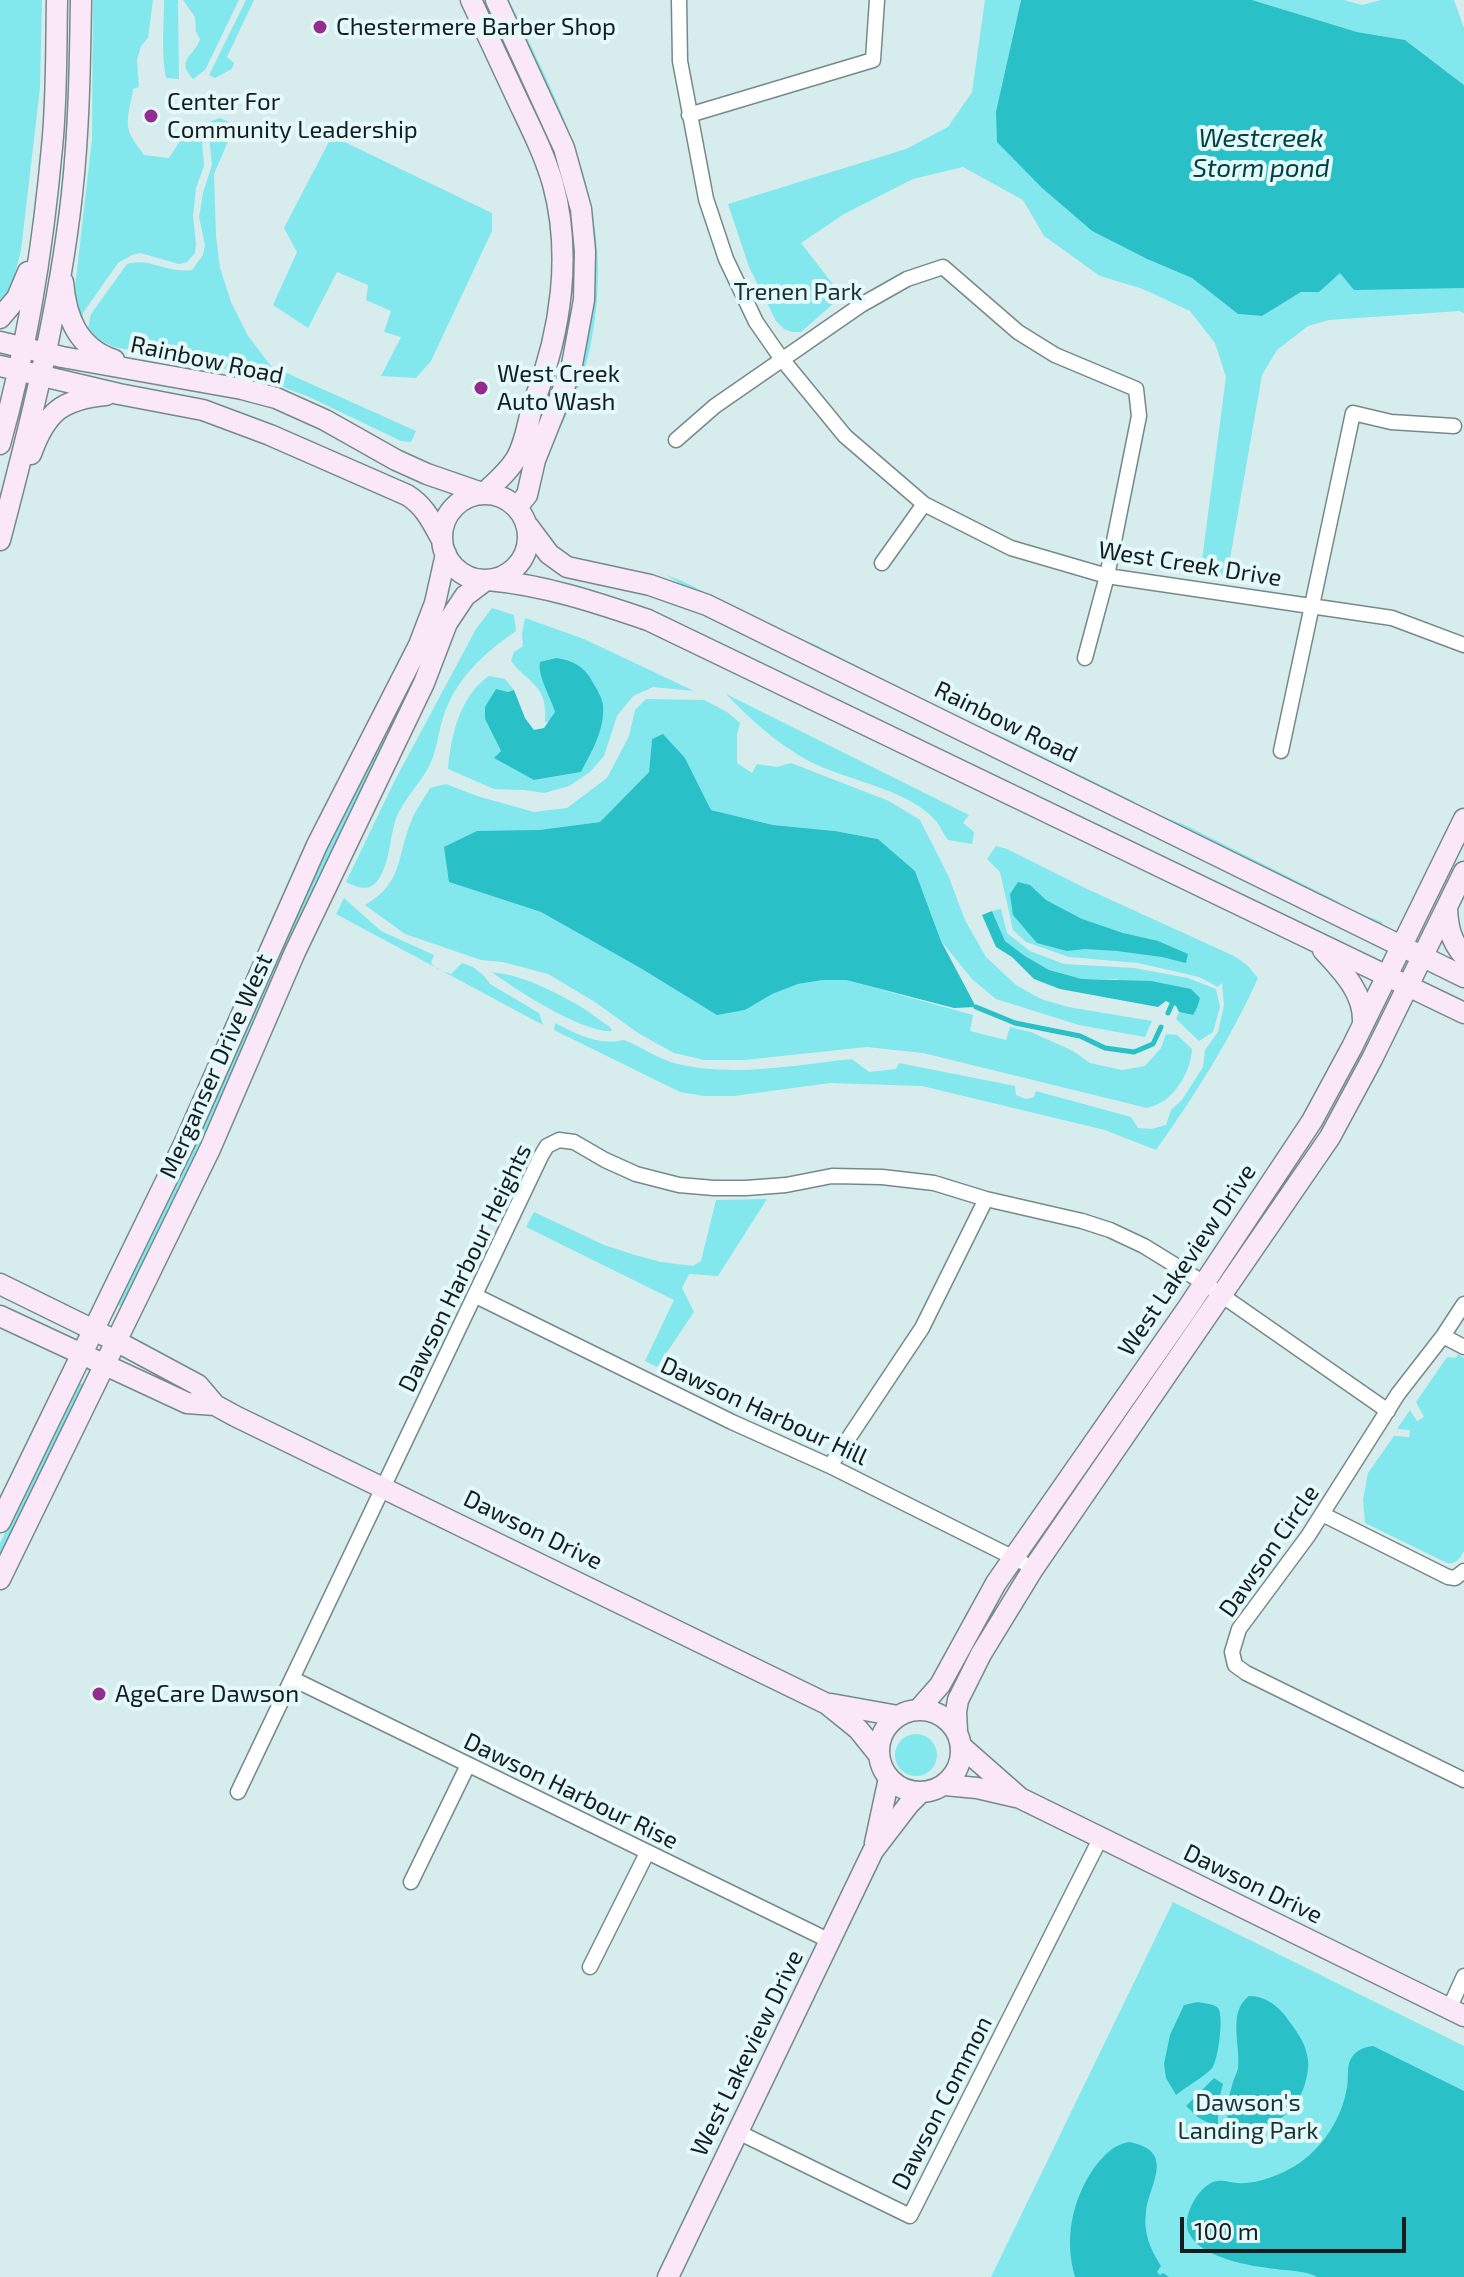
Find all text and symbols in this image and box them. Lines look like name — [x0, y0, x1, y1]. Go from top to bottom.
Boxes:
place label: Chestermere Barber Shop — [336, 13, 616, 41]
marker: Chestermere Barber Shop — [311, 18, 329, 36]
place label: Center For Community Leadership — [167, 88, 418, 144]
marker: Center For Community Leadership — [142, 107, 160, 125]
water label: Westcreek Storm pond — [1192, 122, 1330, 184]
park label: Trenen Park — [733, 278, 863, 306]
street label: Rainbow Road — [128, 330, 286, 390]
place label: West Creek Auto Wash — [497, 360, 620, 416]
marker: West Creek Auto Wash — [472, 379, 490, 397]
street label: West Creek Drive — [1096, 535, 1284, 593]
street label: Rainbow Road — [930, 675, 1082, 769]
street label: Merganser Drive West — [153, 949, 279, 1183]
street label: Dawson Harbour Heights — [392, 1139, 538, 1397]
street label: West Lakeview Drive — [1112, 1158, 1262, 1362]
street label: Dawson Harbour Hill — [656, 1350, 872, 1472]
street label: Dawson Circle — [1213, 1479, 1325, 1623]
street label: Dawson Drive — [459, 1484, 607, 1576]
place label: AgeCare Dawson — [115, 1680, 299, 1708]
marker: AgeCare Dawson — [90, 1685, 108, 1703]
street label: Dawson Harbour Rise — [459, 1727, 683, 1855]
street label: Dawson Drive — [1179, 1838, 1327, 1930]
street label: West Lakeview Drive — [685, 1945, 809, 2161]
street label: Dawson Common — [886, 2011, 998, 2195]
park label: Dawson's Landing Park — [1178, 2089, 1318, 2145]
scale bar — [1184, 2201, 1410, 2251]
text: 100 m — [1194, 2216, 1259, 2245]

